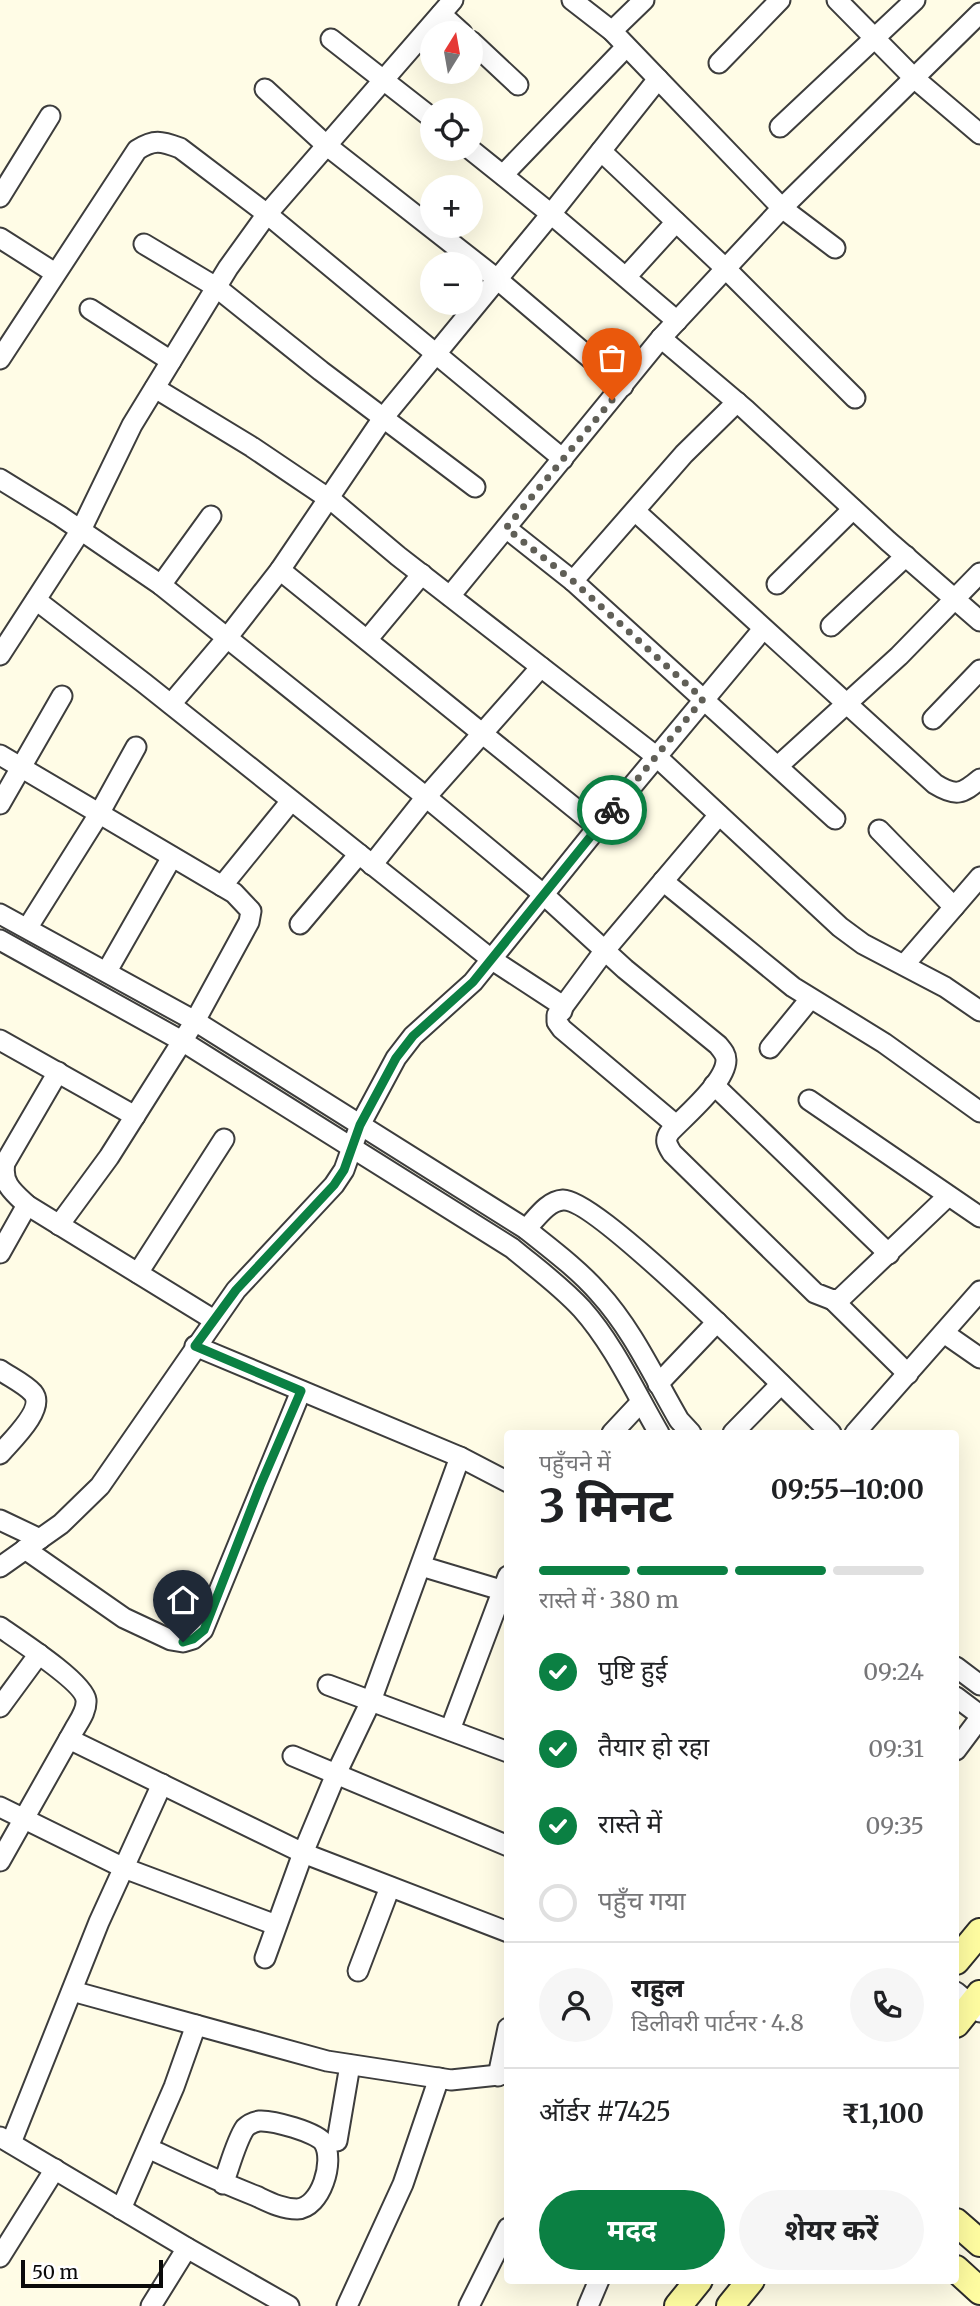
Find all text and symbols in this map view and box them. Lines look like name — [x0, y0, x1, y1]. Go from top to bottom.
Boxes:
north arrow — [420, 21, 483, 84]
map controls — [420, 21, 483, 315]
button: locate — [420, 98, 483, 161]
button: + — [420, 175, 483, 238]
button: − — [420, 252, 483, 315]
pin — [582, 328, 642, 400]
icon: bag — [593, 339, 631, 377]
courier — [577, 775, 647, 845]
icon: bike — [593, 791, 631, 829]
text: पहुँचने में — [539, 1448, 611, 1477]
text: 09:55–10:00 — [771, 1473, 924, 1506]
text: 3 मिनट — [539, 1477, 673, 1535]
pin — [153, 1570, 213, 1642]
icon: home — [164, 1581, 202, 1619]
text: रास्ते में · 380 m — [539, 1585, 679, 1614]
icon: check — [539, 1653, 577, 1691]
text: पुष्टि हुई — [598, 1653, 667, 1686]
text: 09:24 — [863, 1657, 924, 1686]
icon: check — [539, 1730, 577, 1768]
text: तैयार हो रहा — [598, 1730, 709, 1763]
text: 09:31 — [868, 1734, 924, 1763]
icon: check — [539, 1807, 577, 1845]
text: रास्ते में — [598, 1807, 662, 1840]
text: 09:35 — [866, 1811, 924, 1840]
text: पहुँच गया — [598, 1884, 686, 1917]
button: person — [539, 1968, 613, 2042]
button: phone — [850, 1968, 924, 2042]
text: राहुल — [631, 1971, 684, 2004]
text: डिलीवरी पार्टनर · 4.8 — [631, 2008, 804, 2037]
text: ऑर्डर #7425 — [539, 2095, 671, 2128]
text: ₹1,100 — [841, 2097, 924, 2130]
button: मदद — [539, 2190, 725, 2270]
button: शेयर करें — [739, 2190, 924, 2270]
scale bar — [21, 2257, 163, 2289]
text: 50 m — [32, 2260, 78, 2284]

